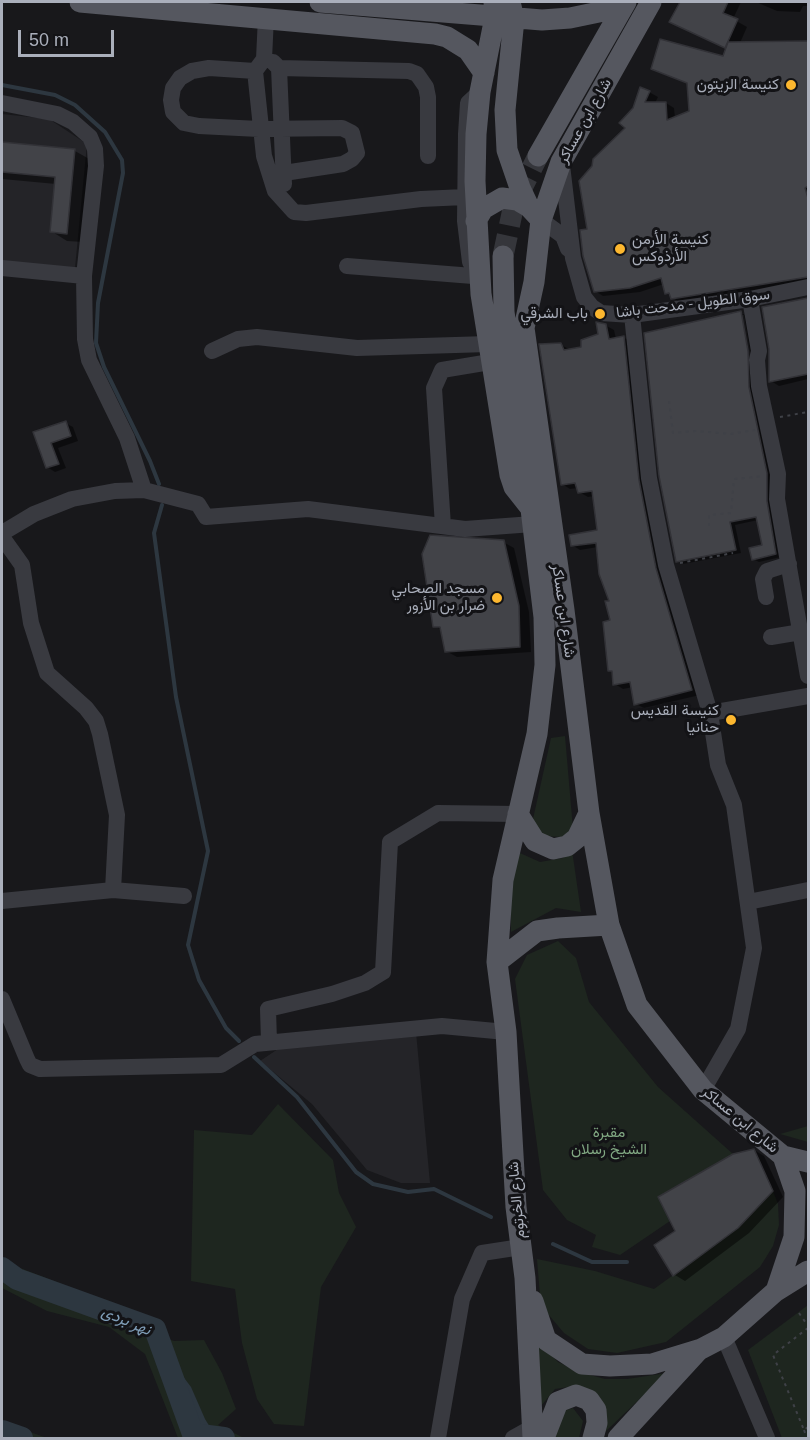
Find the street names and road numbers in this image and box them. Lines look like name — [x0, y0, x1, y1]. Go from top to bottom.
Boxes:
street label: شارع ابن عساكر — [554, 75, 616, 167]
street label: سوق الطويل - مدحت باشا — [615, 286, 771, 322]
street label: شارع ابن عساكر — [548, 563, 578, 659]
street label: شارع ابن عساكر — [698, 1083, 782, 1157]
street label: شارع الخرتوم — [505, 1161, 529, 1239]

